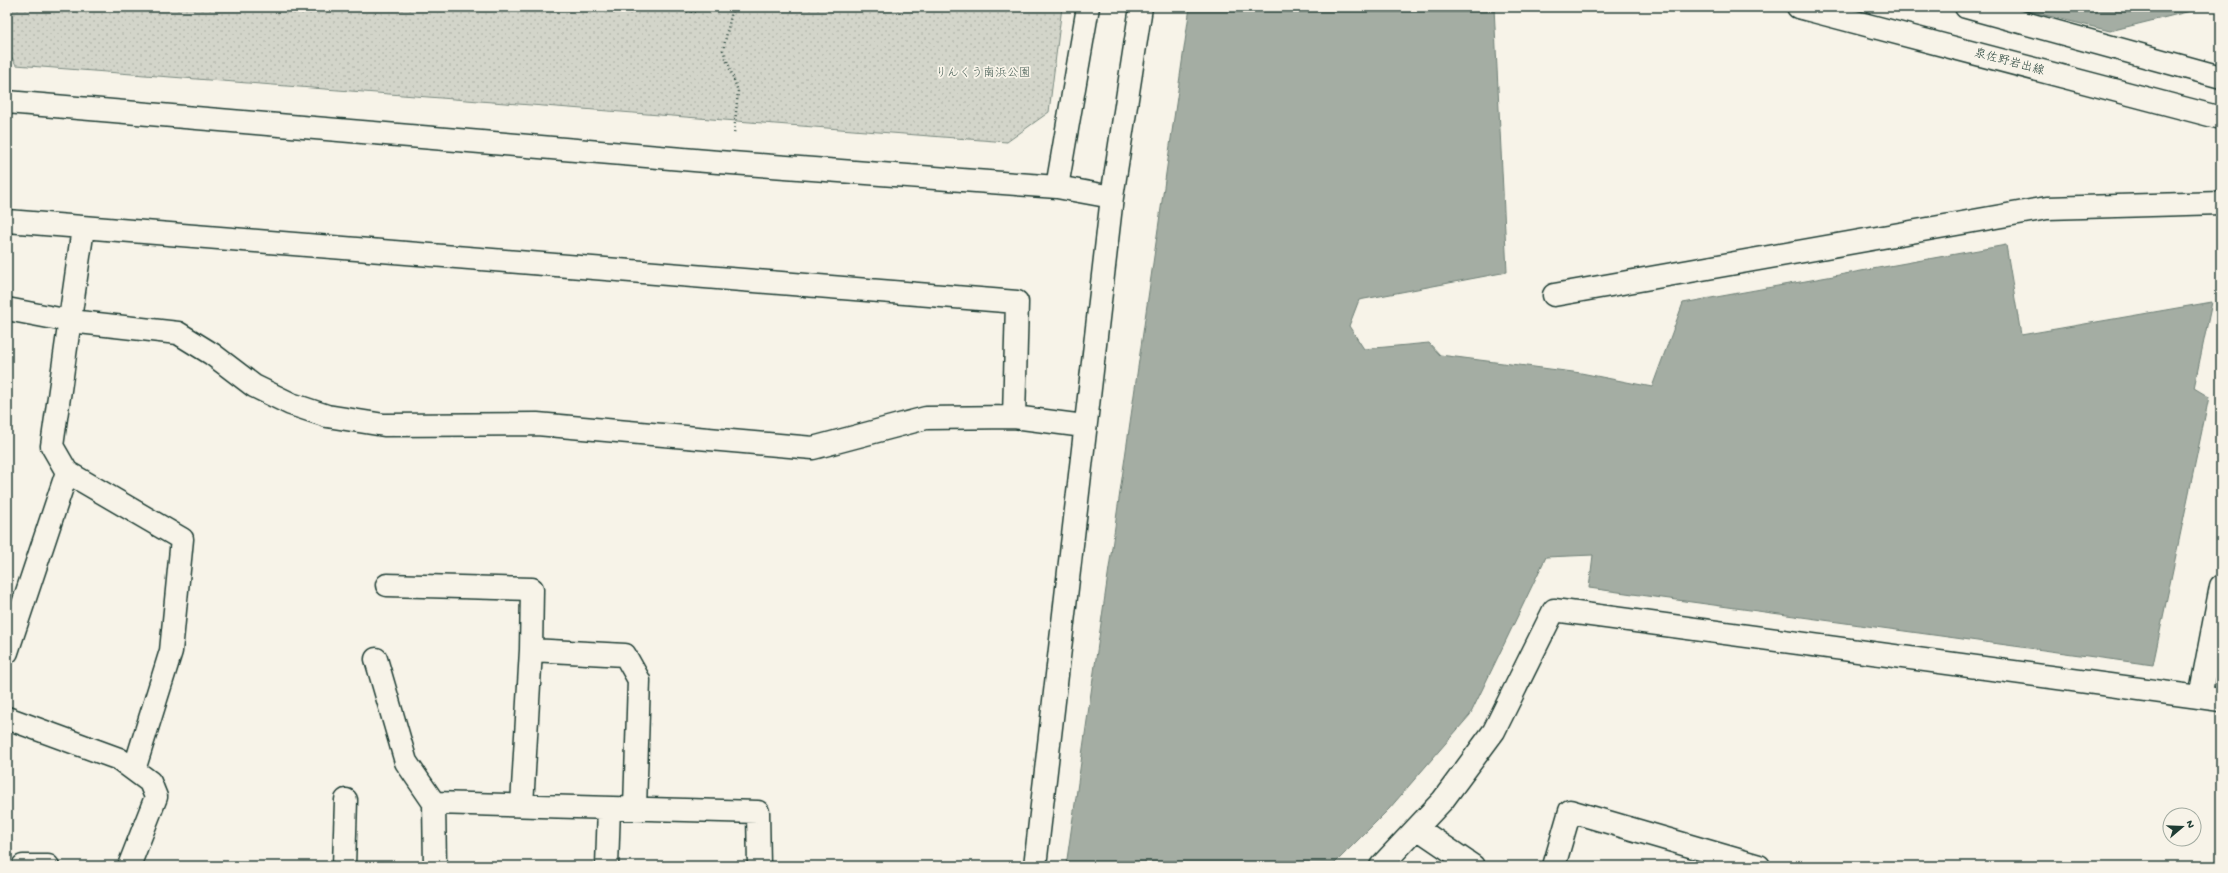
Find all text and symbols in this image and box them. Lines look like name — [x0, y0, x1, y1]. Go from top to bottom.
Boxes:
street label: 泉佐野岩出線 — [1972, 46, 2046, 79]
park label: りんくう南浜公園 — [935, 66, 1031, 81]
north arrow — [2162, 807, 2202, 847]
text: N — [2183, 819, 2196, 830]

